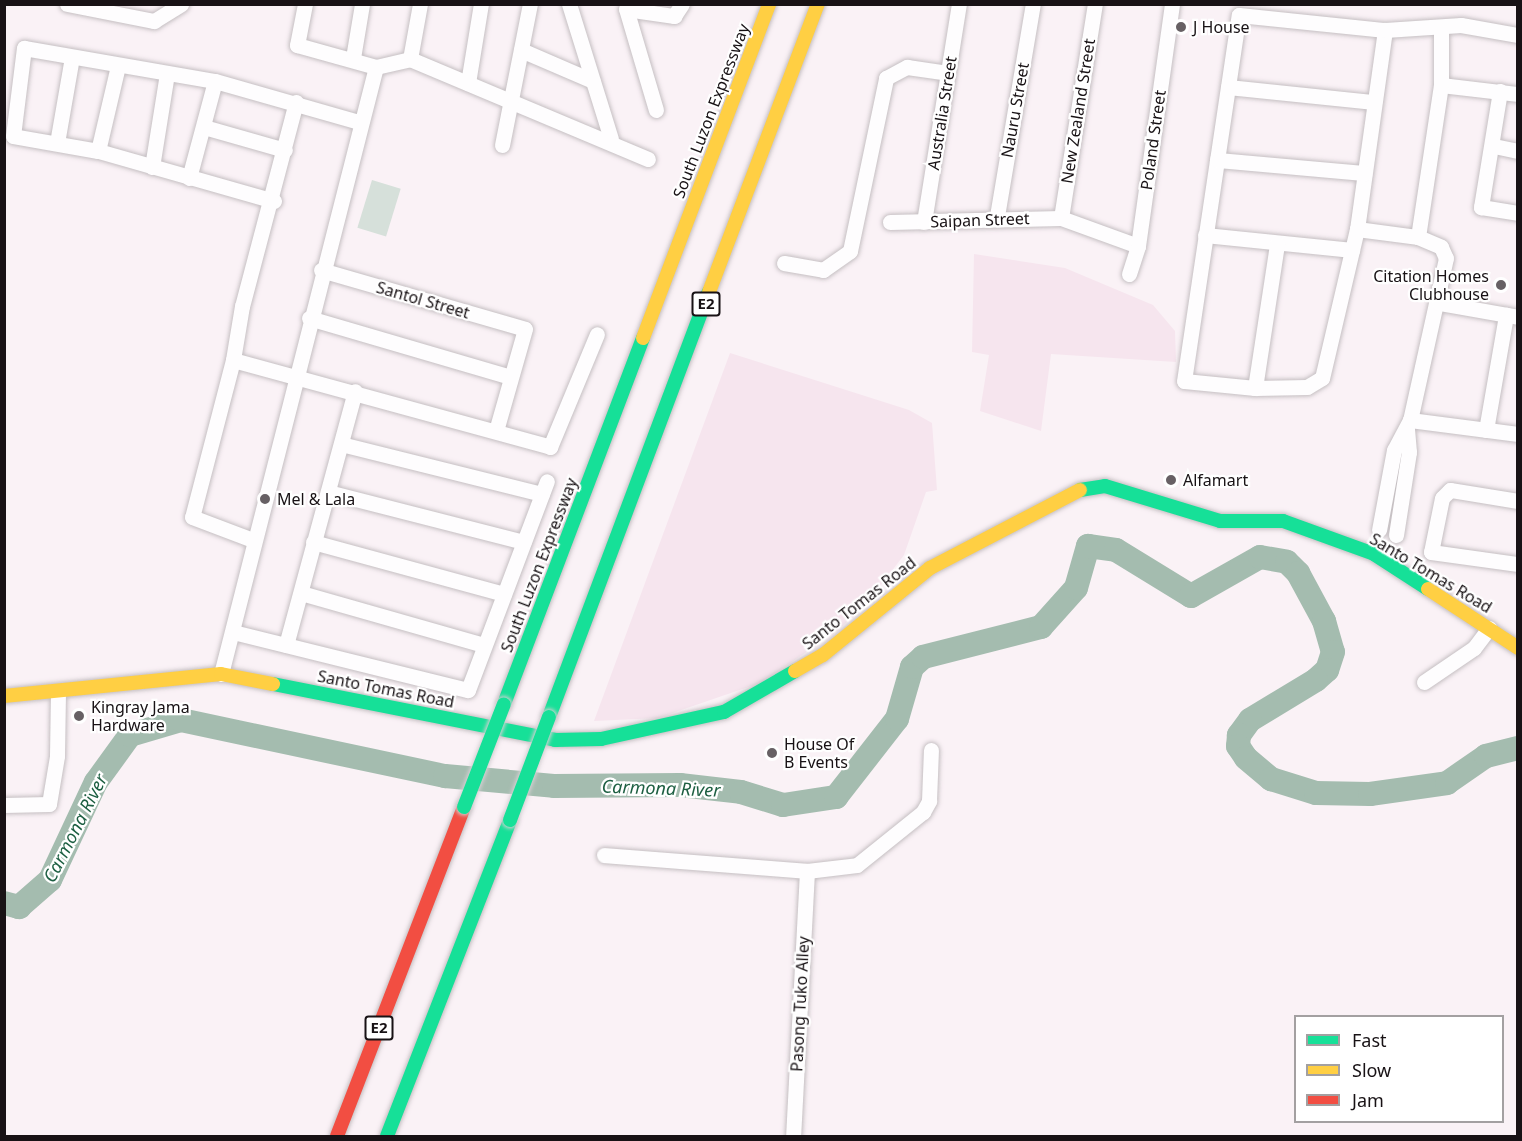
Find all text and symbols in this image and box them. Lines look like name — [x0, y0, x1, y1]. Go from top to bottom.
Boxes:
place label: J House — [1193, 17, 1250, 37]
marker: J House — [1174, 20, 1188, 34]
street label: South Luzon Expressway — [669, 21, 753, 201]
street label: New Zealand Street — [1057, 37, 1099, 185]
street label: Australia Street — [924, 55, 960, 171]
street label: Nauru Street — [997, 61, 1033, 159]
street label: Poland Street — [1136, 89, 1170, 191]
street label: Saipan Street — [930, 209, 1030, 231]
place label: Citation Homes Clubhouse — [1373, 266, 1489, 304]
street label: Santol Street — [374, 278, 472, 322]
marker: Citation Homes Clubhouse — [1494, 278, 1508, 292]
road number: E2 — [691, 292, 721, 316]
place label: Alfamart — [1183, 470, 1248, 490]
marker: Alfamart — [1164, 473, 1178, 487]
street label: South Luzon Expressway — [497, 475, 581, 655]
place label: Mel & Lala — [277, 489, 355, 509]
marker: Mel & Lala — [258, 492, 272, 506]
street label: Santo Tomas Road — [1367, 529, 1495, 617]
street label: Santo Tomas Road — [798, 553, 920, 653]
street label: Santo Tomas Road — [316, 666, 456, 712]
place label: Kingray Jama Hardware — [91, 697, 190, 735]
marker: Kingray Jama Hardware — [72, 709, 86, 723]
place label: House Of B Events — [784, 734, 854, 772]
marker: House Of B Events — [765, 746, 779, 760]
water label: Carmona River — [38, 770, 112, 886]
water label: Carmona River — [601, 775, 721, 801]
street label: Pasong Tuko Alley — [787, 936, 813, 1072]
legend — [1294, 1015, 1504, 1123]
road number: E2 — [364, 1016, 394, 1040]
text: Fast — [1352, 1028, 1387, 1052]
text: Slow — [1352, 1058, 1391, 1082]
text: Jam — [1352, 1088, 1384, 1112]

